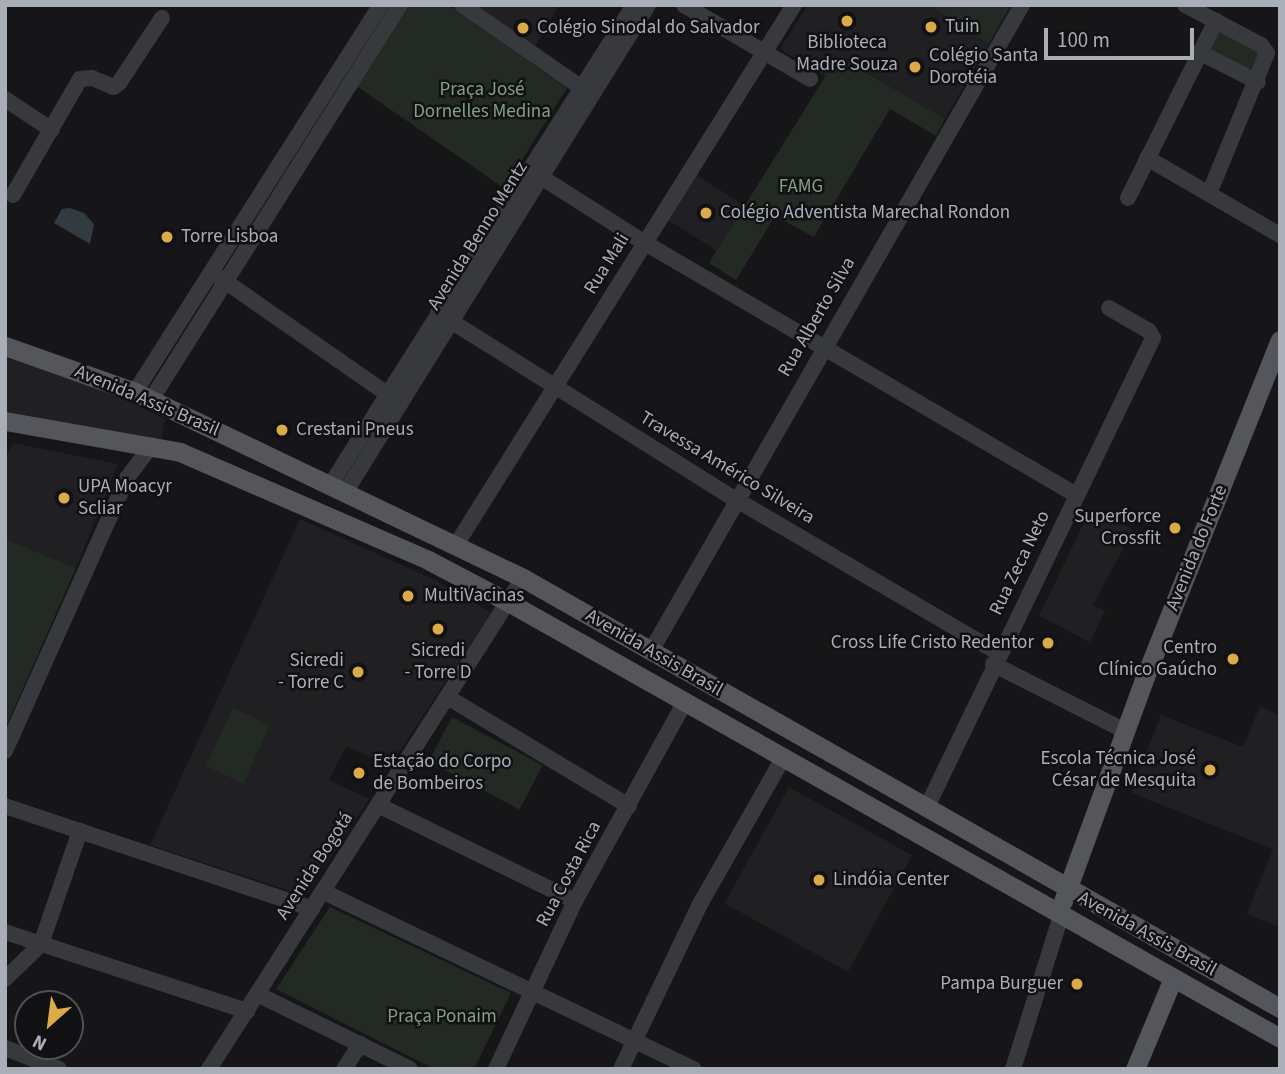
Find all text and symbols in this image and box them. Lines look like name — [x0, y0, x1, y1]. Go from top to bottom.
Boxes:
marker: Biblioteca Madre Souza — [839, 13, 855, 29]
scale bar — [1047, 14, 1198, 58]
place label: Tuin — [945, 16, 980, 38]
place label: Colégio Sinodal do Salvador — [537, 17, 760, 39]
marker: Tuin — [923, 19, 939, 35]
marker: Colégio Sinodal do Salvador — [515, 20, 531, 36]
text: 100 m — [1057, 25, 1110, 55]
place label: Biblioteca Madre Souza — [796, 32, 898, 76]
place label: Colégio Santa Dorotéia — [929, 45, 1038, 89]
marker: Colégio Santa Dorotéia — [907, 59, 923, 75]
park label: Praça José Dornelles Medina — [413, 79, 551, 123]
street label: Avenida Benno Mentz — [423, 157, 533, 315]
park label: FAMG — [779, 176, 823, 198]
place label: Colégio Adventista Marechal Rondon — [720, 202, 1010, 224]
marker: Colégio Adventista Marechal Rondon — [698, 205, 714, 221]
place label: Torre Lisboa — [181, 226, 278, 248]
marker: Torre Lisboa — [159, 229, 175, 245]
street label: Rua Mali — [579, 229, 635, 299]
street label: Rua Alberto Silva — [774, 253, 860, 381]
street label: Avenida Assis Brasil — [71, 360, 223, 442]
street label: Travessa Américo Silveira — [635, 407, 819, 529]
place label: Crestani Pneus — [296, 419, 414, 441]
marker: Crestani Pneus — [274, 422, 290, 438]
place label: UPA Moacyr Scliar — [78, 476, 172, 520]
street label: Avenida do Forte — [1161, 482, 1233, 614]
marker: UPA Moacyr Scliar — [56, 490, 72, 506]
place label: Superforce Crossfit — [1074, 506, 1161, 550]
street label: Rua Zeca Neto — [985, 507, 1055, 619]
marker: Superforce Crossfit — [1167, 520, 1183, 536]
place label: MultiVacinas — [424, 585, 524, 607]
marker: MultiVacinas — [398, 586, 418, 606]
street label: Avenida Assis Brasil — [581, 604, 727, 702]
marker: Sicredi - Torre D — [430, 621, 446, 637]
place label: Cross Life Cristo Redentor — [831, 632, 1034, 654]
marker: Cross Life Cristo Redentor — [1040, 635, 1056, 651]
place label: Centro Clínico Gaúcho — [1098, 637, 1217, 681]
place label: Sicredi - Torre D — [405, 640, 471, 684]
marker: Centro Clínico Gaúcho — [1223, 649, 1243, 669]
place label: Sicredi - Torre C — [278, 650, 344, 694]
marker: Sicredi - Torre C — [350, 664, 366, 680]
place label: Escola Técnica José César de Mesquita — [1041, 748, 1196, 792]
place label: Estação do Corpo de Bombeiros — [373, 751, 512, 795]
marker: Escola Técnica José César de Mesquita — [1202, 762, 1218, 778]
marker: Estação do Corpo de Bombeiros — [351, 765, 367, 781]
street label: Avenida Bogotá — [272, 808, 358, 924]
street label: Rua Costa Rica — [532, 817, 606, 931]
place label: Lindóia Center — [833, 869, 949, 891]
marker: Lindóia Center — [811, 872, 827, 888]
street label: Avenida Assis Brasil — [1074, 886, 1220, 982]
place label: Pampa Burguer — [940, 973, 1063, 995]
marker: Pampa Burguer — [1069, 976, 1085, 992]
north arrow — [14, 990, 84, 1060]
park label: Praça Ponaim — [387, 1006, 497, 1028]
text: N — [28, 1027, 52, 1057]

